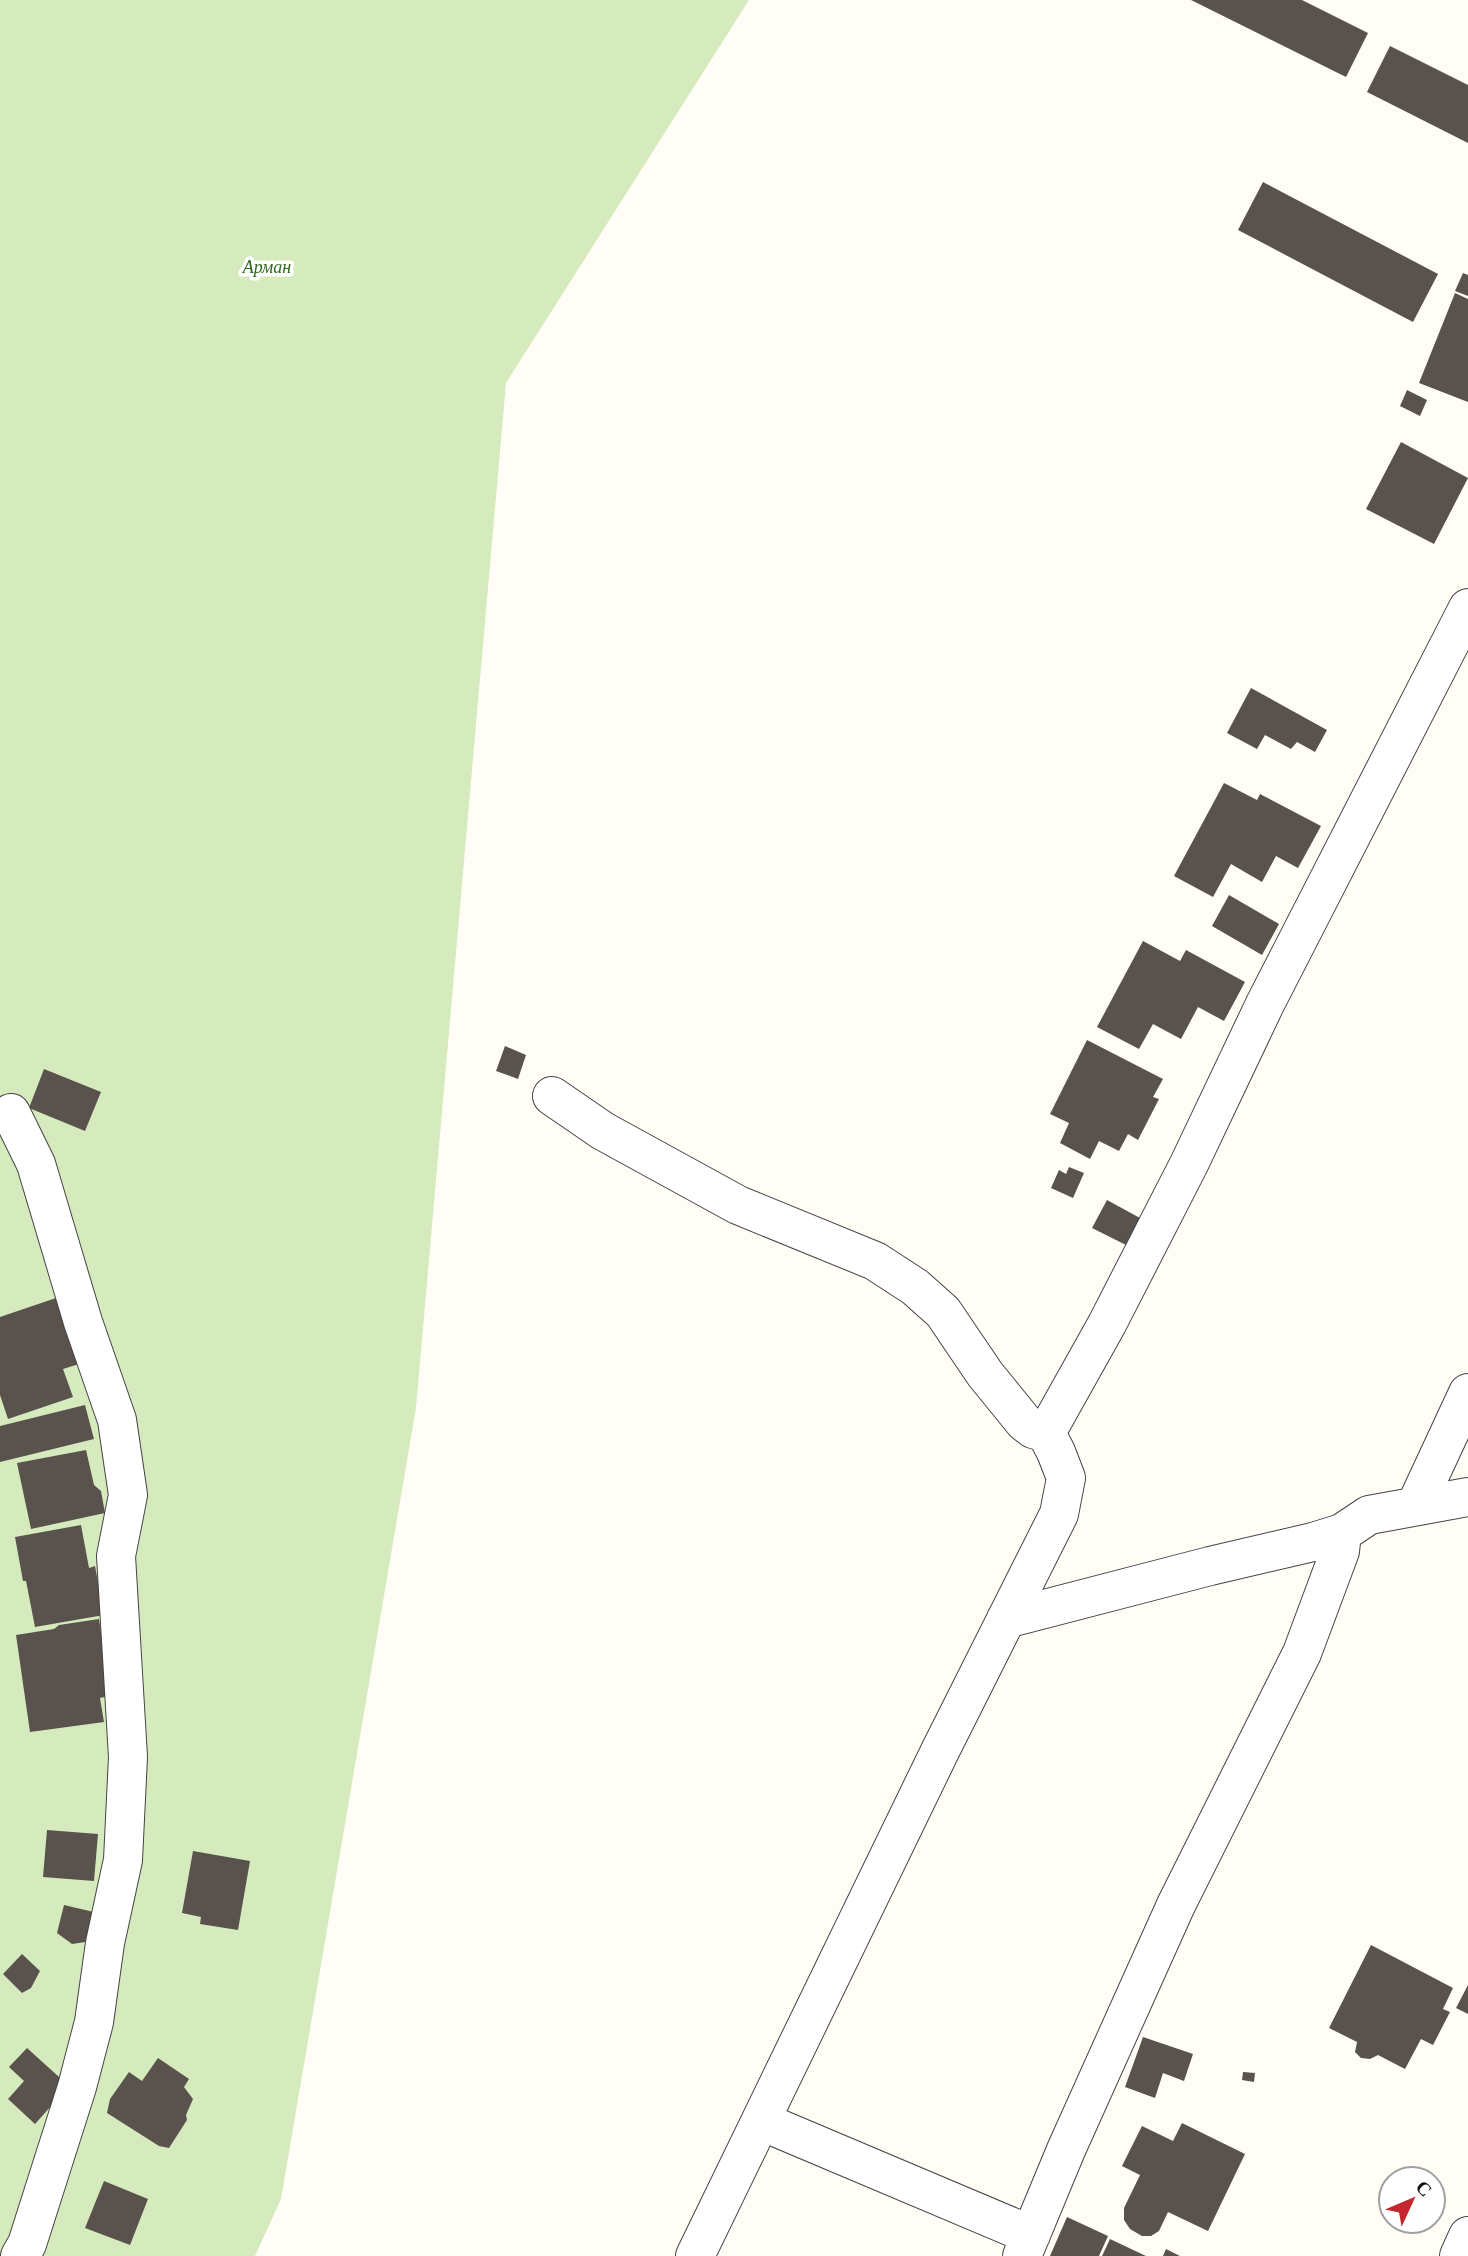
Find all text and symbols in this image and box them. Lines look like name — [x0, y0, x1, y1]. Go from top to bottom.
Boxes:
park label: Арман — [242, 257, 291, 277]
north arrow — [1377, 2165, 1447, 2235]
text: С — [1412, 2176, 1436, 2201]

